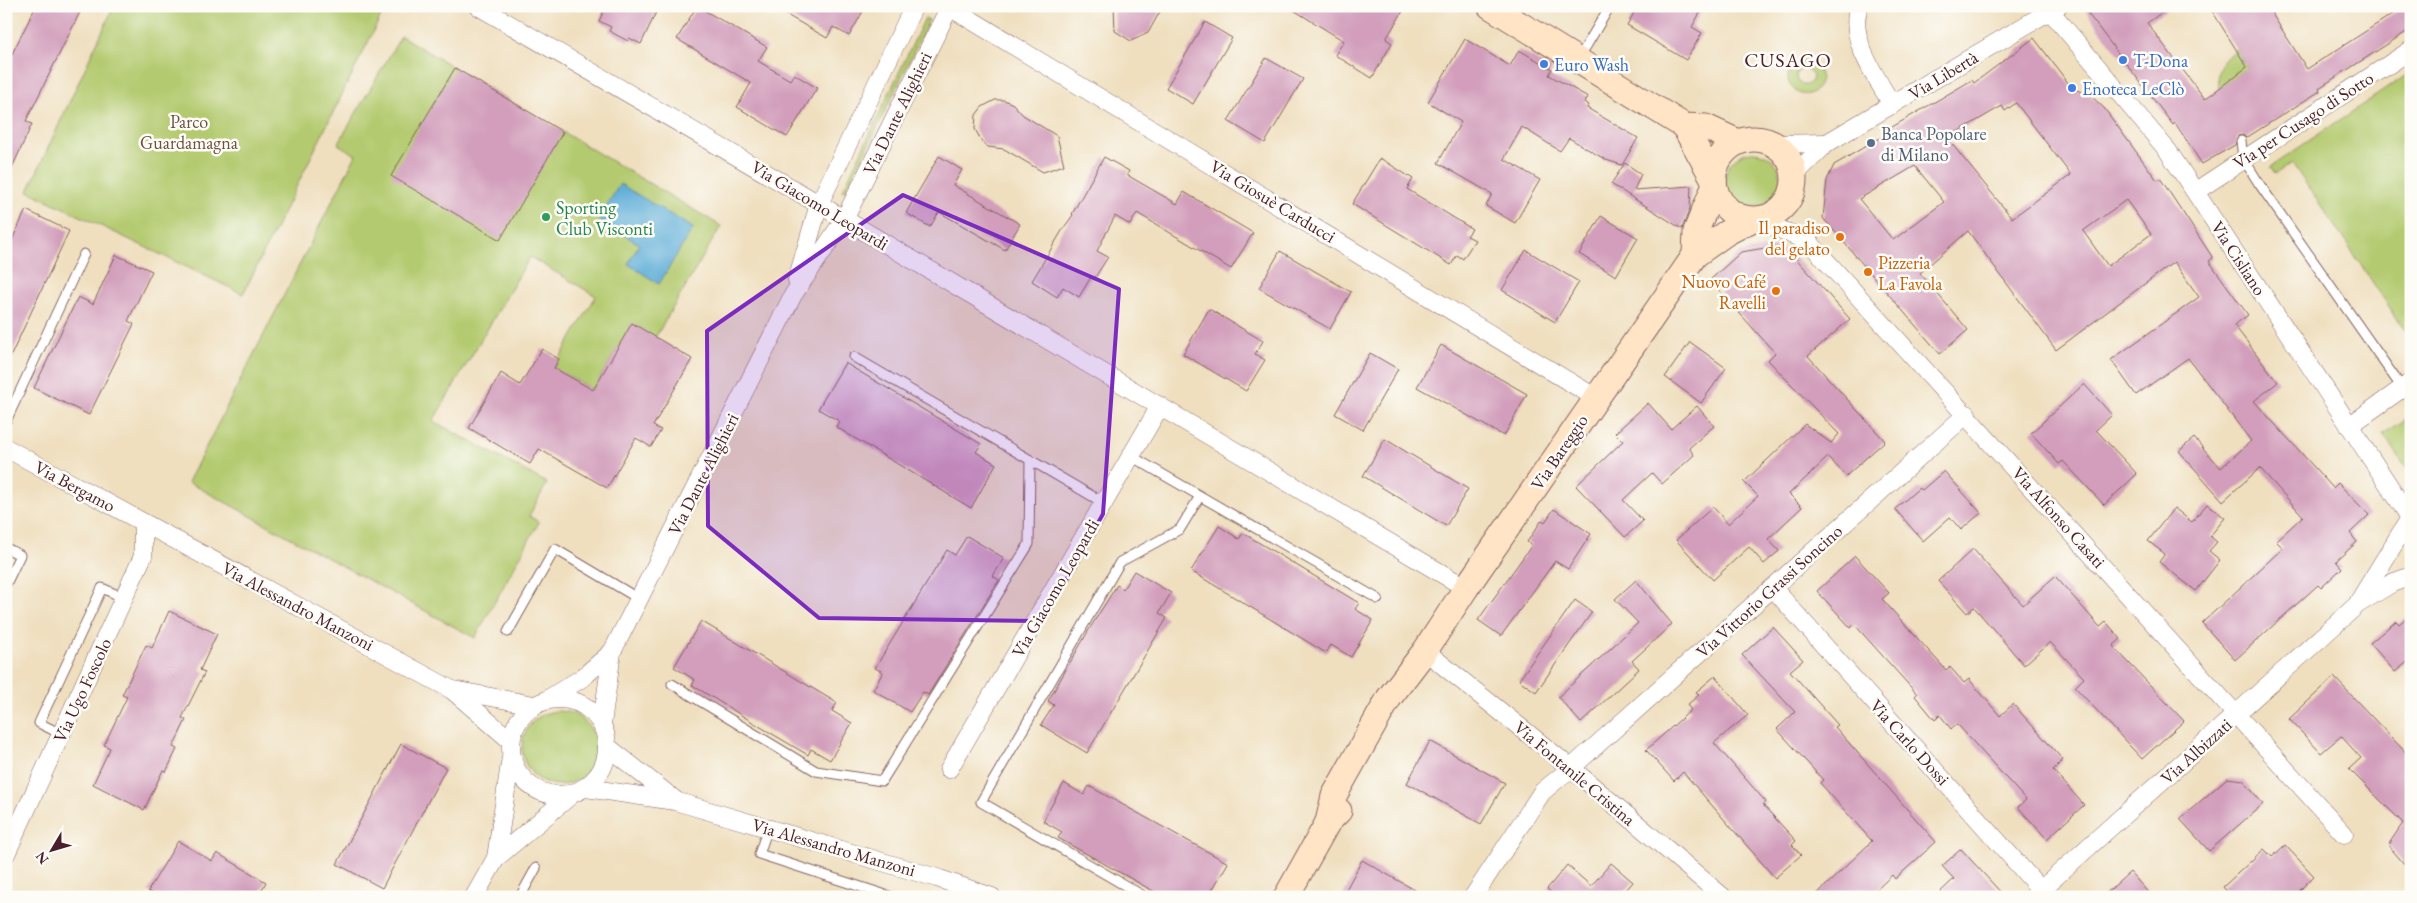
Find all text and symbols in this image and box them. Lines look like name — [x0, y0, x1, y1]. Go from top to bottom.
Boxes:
street label: Via Libertà — [1904, 45, 1983, 105]
street label: Via Dante Alighieri — [857, 47, 937, 178]
district label: CUSAGO — [1744, 47, 1832, 73]
place label: T-Dona — [2133, 49, 2189, 72]
place label: Euro Wash — [1554, 53, 1629, 76]
marker: T-Dona — [2117, 54, 2129, 66]
marker: Euro Wash — [1538, 58, 1550, 70]
street label: Via per Cusago di Sotto — [2228, 66, 2378, 174]
place label: Enoteca LeClò — [2082, 77, 2185, 100]
marker: Enoteca LeClò — [2066, 82, 2078, 94]
park label: Parco Guardamagna — [140, 110, 239, 154]
place label: Banca Popolare di Milano — [1881, 122, 1987, 166]
marker: Banca Popolare di Milano — [1865, 137, 1877, 149]
street label: Via Giosuè Carducci — [1206, 154, 1341, 248]
street label: Via Giacomo Leopardi — [747, 155, 893, 255]
place label: Sporting Club Visconti — [556, 196, 653, 240]
marker: Sporting Club Visconti — [540, 211, 552, 223]
place label: Il paradiso del gelato — [1758, 216, 1830, 260]
street label: Via Cisliano — [2206, 216, 2272, 300]
marker: Il paradiso del gelato — [1834, 231, 1846, 243]
place label: Pizzeria La Favola — [1878, 251, 1943, 295]
marker: Pizzeria La Favola — [1862, 266, 1874, 278]
place label: Nuovo Café Ravelli — [1681, 270, 1767, 314]
marker: Nuovo Café Ravelli — [1770, 285, 1782, 297]
street label: Via Dante Alighieri — [662, 409, 744, 539]
street label: Via Bareggio — [1525, 410, 1593, 494]
street label: Via Bergamo — [31, 455, 120, 517]
street label: Via Alfonso Casati — [2007, 461, 2111, 573]
street label: Via Giacomo Leopardi — [1006, 514, 1104, 661]
street label: Via Vittorio Grassi Soncino — [1691, 519, 1847, 663]
street label: Via Alessandro Manzoni — [218, 556, 378, 656]
street label: Via Ugo Foscolo — [48, 634, 116, 746]
street label: Via Carlo Dossi — [1865, 694, 1955, 790]
street label: Via Albizzati — [2156, 713, 2237, 789]
street label: Via Fontanile Cristina — [1510, 716, 1641, 831]
street label: Via Alessandro Manzoni — [750, 813, 919, 881]
north arrow — [28, 826, 78, 876]
text: N — [31, 847, 52, 868]

